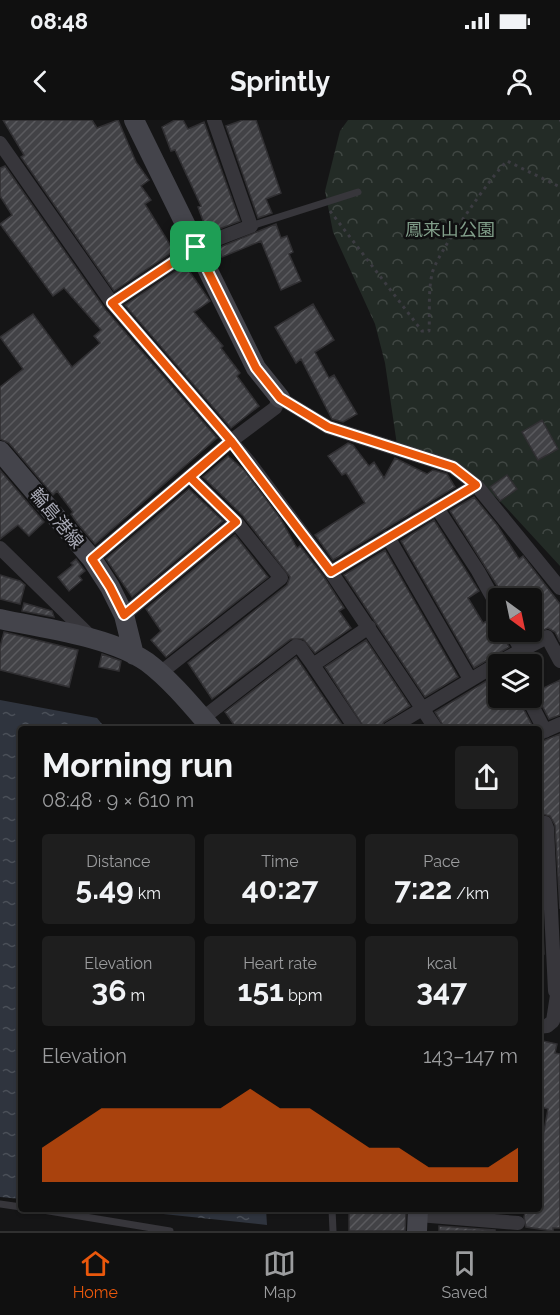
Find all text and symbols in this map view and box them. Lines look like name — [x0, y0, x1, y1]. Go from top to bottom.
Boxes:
text: 08:48 — [30, 8, 88, 34]
icon: back — [24, 65, 57, 98]
icon: person — [503, 65, 536, 98]
text: Sprintly — [230, 66, 330, 97]
park label: 鳳来山公園 — [405, 219, 495, 240]
pin — [170, 221, 221, 272]
icon: arrive — [179, 230, 212, 263]
street label: 輪島港線 — [26, 484, 88, 552]
north arrow — [488, 588, 542, 642]
map controls — [488, 588, 542, 708]
button: layers — [488, 654, 542, 708]
text: Morning run — [42, 746, 233, 785]
button: share — [455, 746, 518, 809]
text: 08:48 · 9 × 610 m — [42, 788, 194, 812]
text: Distance — [86, 852, 150, 871]
text: Time — [261, 852, 299, 871]
text: Pace — [423, 852, 460, 871]
text: 5.49 — [76, 871, 134, 906]
text: 40:27 — [242, 871, 318, 906]
text: 7:22 — [394, 871, 452, 906]
text: km — [134, 884, 161, 903]
text: /km — [452, 884, 489, 903]
text: Elevation — [84, 954, 152, 973]
text: Heart rate — [243, 954, 317, 973]
text: kcal — [427, 954, 457, 973]
text: 36 — [91, 973, 126, 1008]
text: 151 — [238, 973, 284, 1008]
text: 347 — [416, 973, 467, 1008]
text: m — [126, 986, 145, 1005]
text: bpm — [284, 986, 322, 1005]
text: Elevation — [42, 1044, 127, 1068]
text: 143–147 m — [423, 1044, 518, 1068]
tab: Home — [73, 1247, 118, 1302]
tab: Map — [263, 1247, 296, 1302]
tab: Saved — [442, 1247, 487, 1302]

